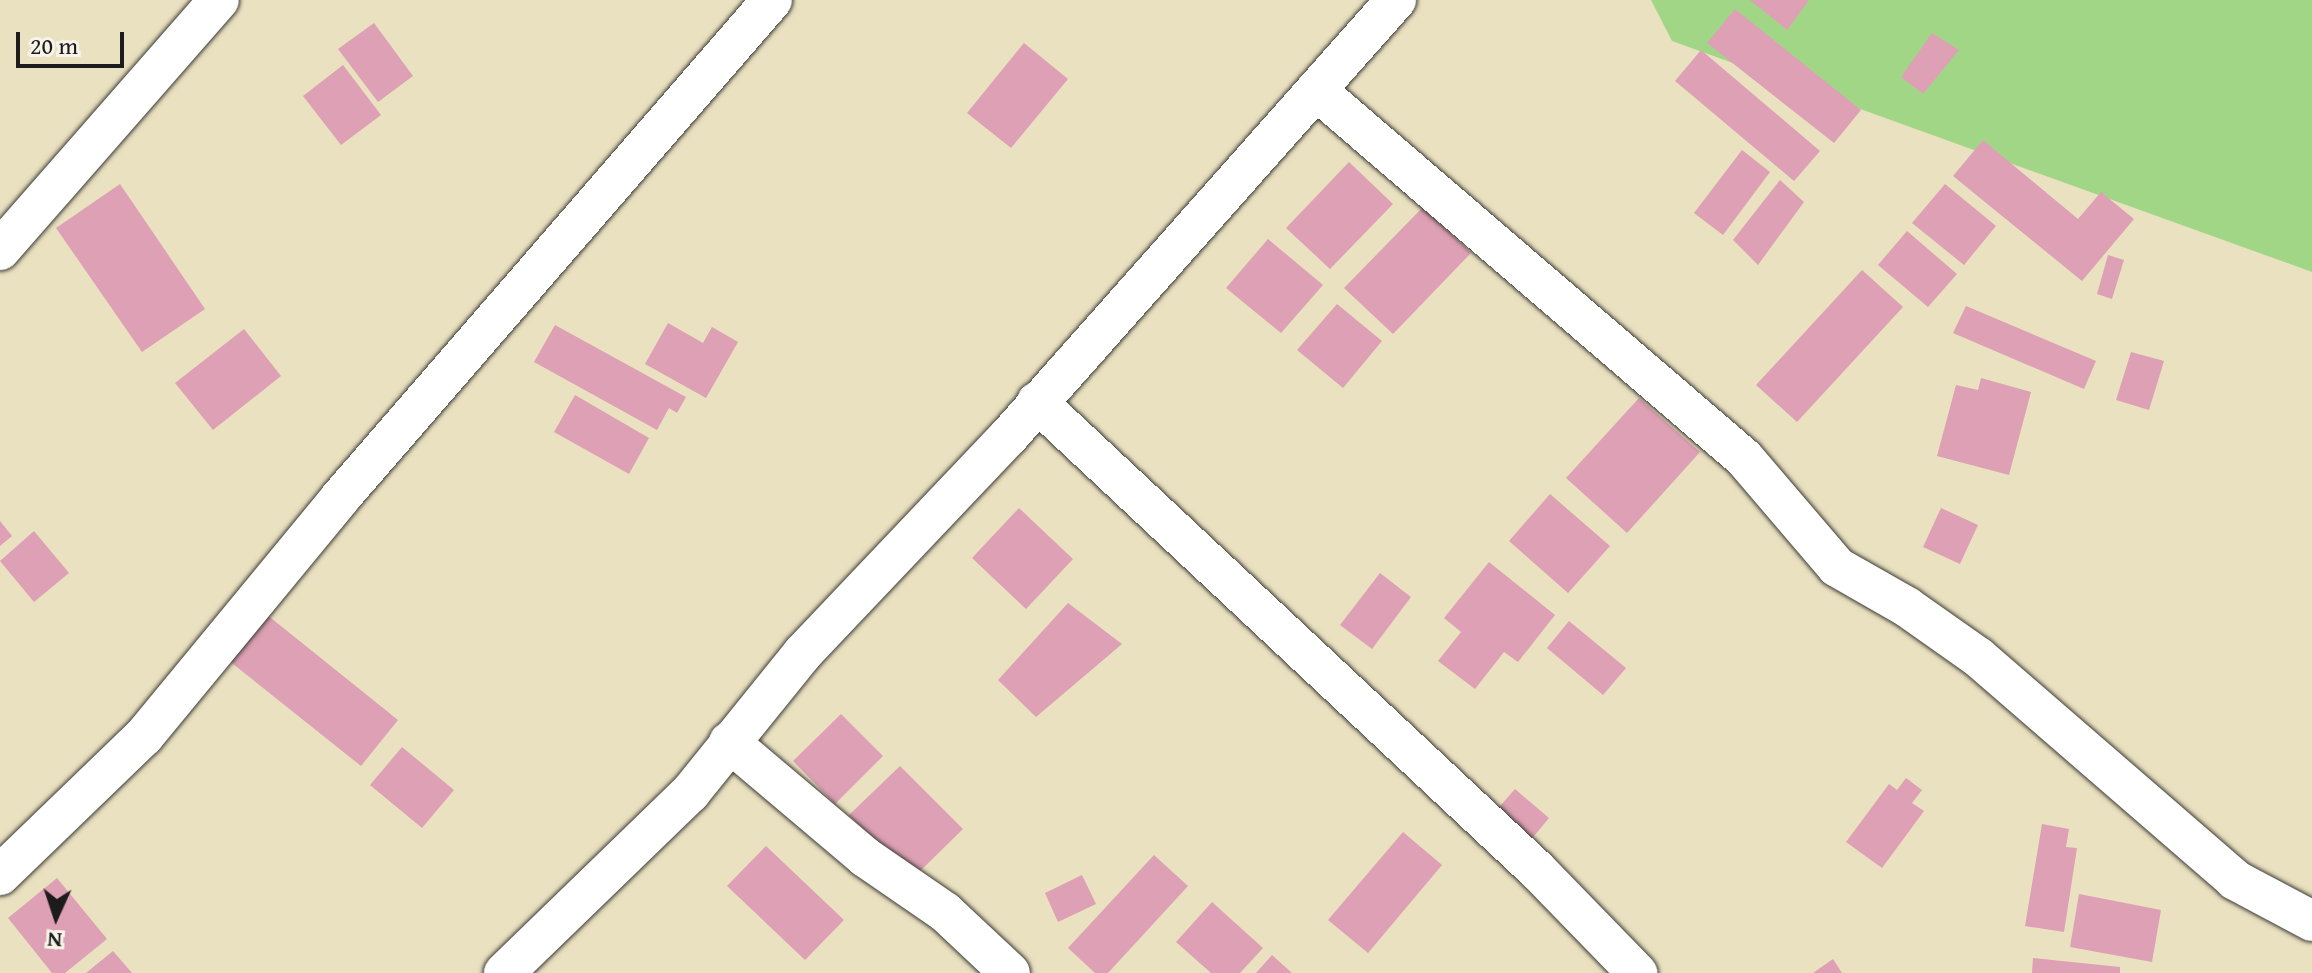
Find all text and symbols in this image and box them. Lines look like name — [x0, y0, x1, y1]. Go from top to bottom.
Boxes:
scale bar — [20, 16, 128, 66]
text: 20 m — [30, 28, 78, 63]
north arrow — [16, 877, 96, 957]
text: N — [47, 925, 63, 957]

